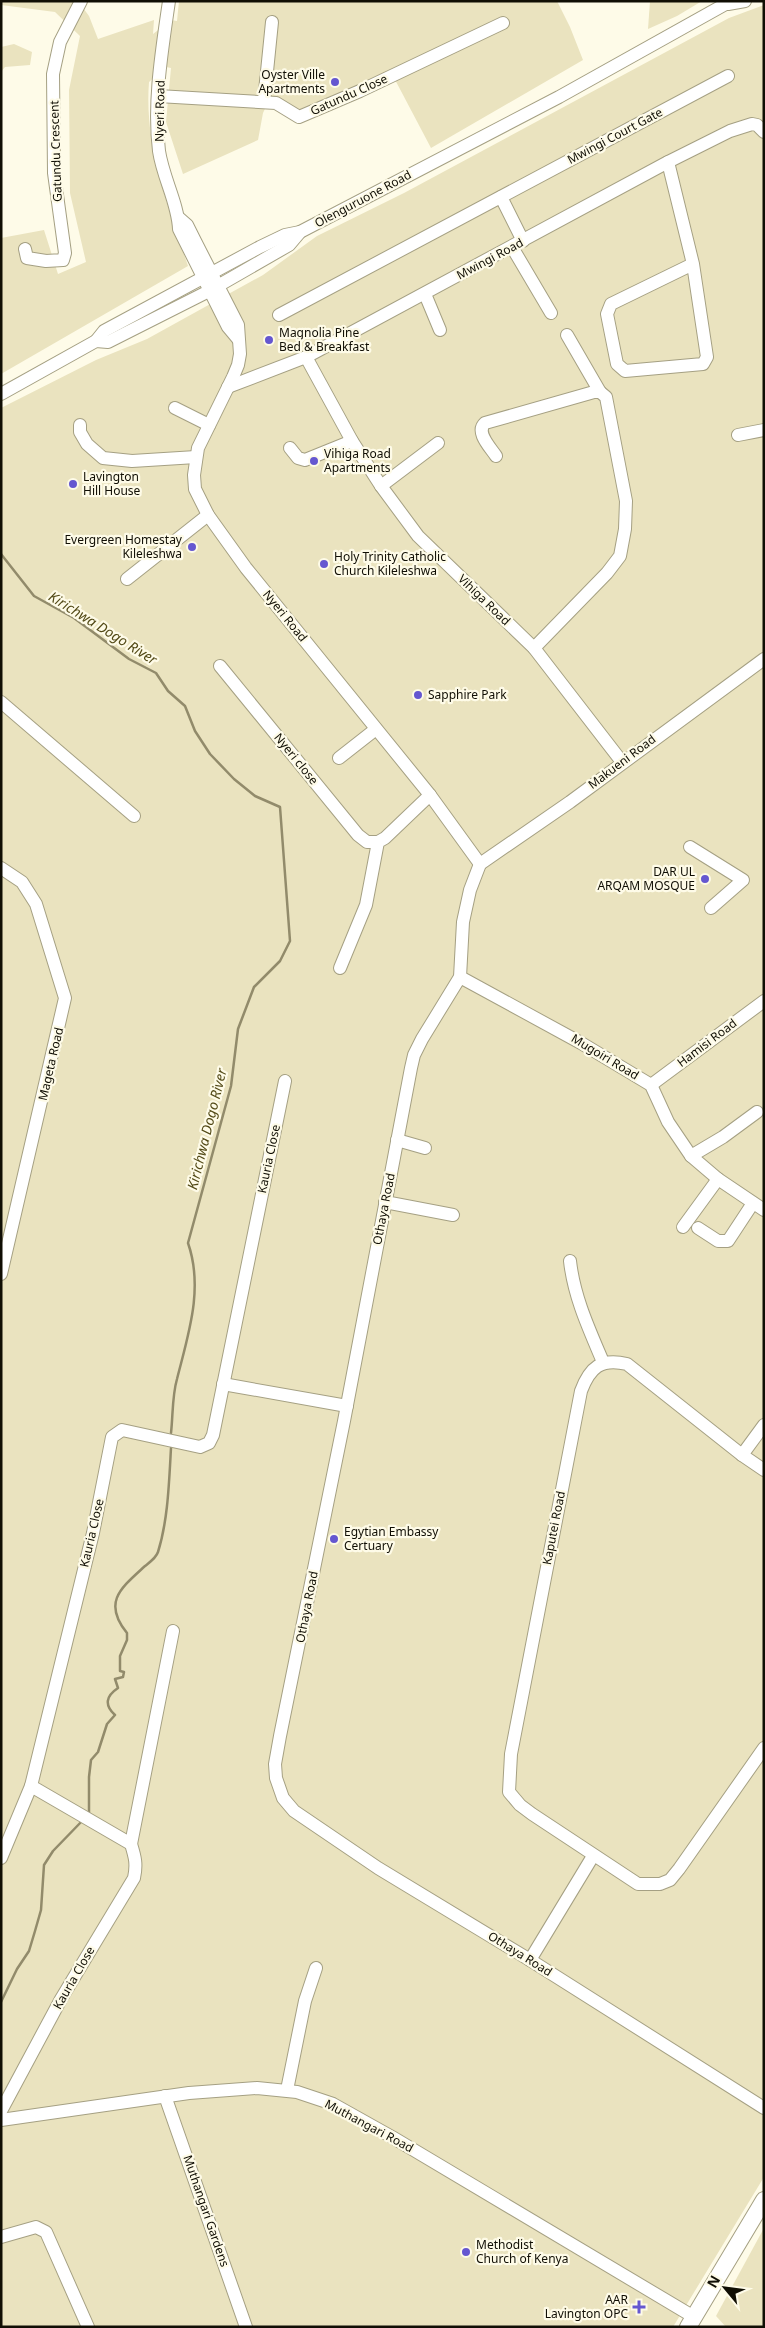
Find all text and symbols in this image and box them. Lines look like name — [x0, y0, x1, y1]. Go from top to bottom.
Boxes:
place label: Oyster Ville Apartments — [258, 66, 325, 97]
street label: Gatundu Close — [307, 70, 390, 119]
marker: Oyster Ville Apartments — [329, 76, 341, 88]
street label: Nyeri Road — [150, 80, 169, 142]
street label: Gatundu Crescent — [45, 99, 66, 202]
street label: Mwingi Court Gate — [564, 103, 666, 168]
street label: Olenguruone Road — [311, 166, 414, 231]
street label: Mwingi Road — [453, 234, 526, 283]
place label: Magnolia Pine Bed & Breakfast — [279, 324, 370, 355]
marker: Magnolia Pine Bed & Breakfast — [263, 334, 275, 346]
place label: Vihiga Road Apartments — [324, 445, 391, 476]
marker: Vihiga Road Apartments — [308, 455, 320, 467]
place label: Lavington Hill House — [83, 468, 141, 499]
marker: Lavington Hill House — [67, 478, 79, 490]
place label: Evergreen Homestay Kileleshwa — [64, 531, 183, 562]
marker: Evergreen Homestay Kileleshwa — [186, 541, 198, 553]
place label: Holy Trinity Catholic Church Kileleshwa — [334, 548, 446, 579]
marker: Holy Trinity Catholic Church Kileleshwa — [318, 558, 330, 570]
street label: Vihiga Road — [454, 570, 514, 629]
street label: Nyeri Road — [259, 586, 312, 645]
water label: Kirichwa Dogo River — [45, 587, 161, 669]
place label: Sapphire Park — [428, 686, 507, 703]
marker: Sapphire Park — [412, 689, 424, 701]
street label: Nyeri close — [270, 729, 323, 788]
street label: Makueni Road — [584, 731, 659, 793]
place label: DAR UL ARQAM MOSQUE — [597, 863, 695, 894]
marker: DAR UL ARQAM MOSQUE — [699, 873, 711, 885]
street label: Hamisi Road — [673, 1015, 740, 1071]
street label: Mageta Road — [34, 1026, 67, 1102]
street label: Mugoiri Road — [568, 1030, 642, 1083]
water label: Kirichwa Dogo River — [182, 1066, 231, 1192]
street label: Kauria Close — [253, 1123, 284, 1195]
street label: Othaya Road — [368, 1172, 399, 1246]
street label: Kaputei Road — [538, 1489, 569, 1566]
street label: Kauria Close — [75, 1497, 108, 1569]
place label: Egytian Embassy Certuary — [344, 1523, 439, 1554]
marker: Egytian Embassy Certuary — [328, 1533, 340, 1545]
street label: Othaya Road — [291, 1570, 322, 1644]
street label: Othaya Road — [485, 1927, 556, 1980]
street label: Kauria Close — [49, 1943, 99, 2012]
street label: Muthangari Road — [322, 2095, 417, 2156]
street label: Muthangari Gardens — [179, 2153, 234, 2269]
place label: Methodist Church of Kenya — [476, 2236, 568, 2267]
marker: Methodist Church of Kenya — [460, 2246, 472, 2258]
north arrow — [700, 2263, 750, 2313]
text: N — [702, 2272, 724, 2291]
place label: AAR Lavington OPC — [545, 2291, 629, 2322]
marker: AAR Lavington OPC — [632, 2300, 646, 2314]

